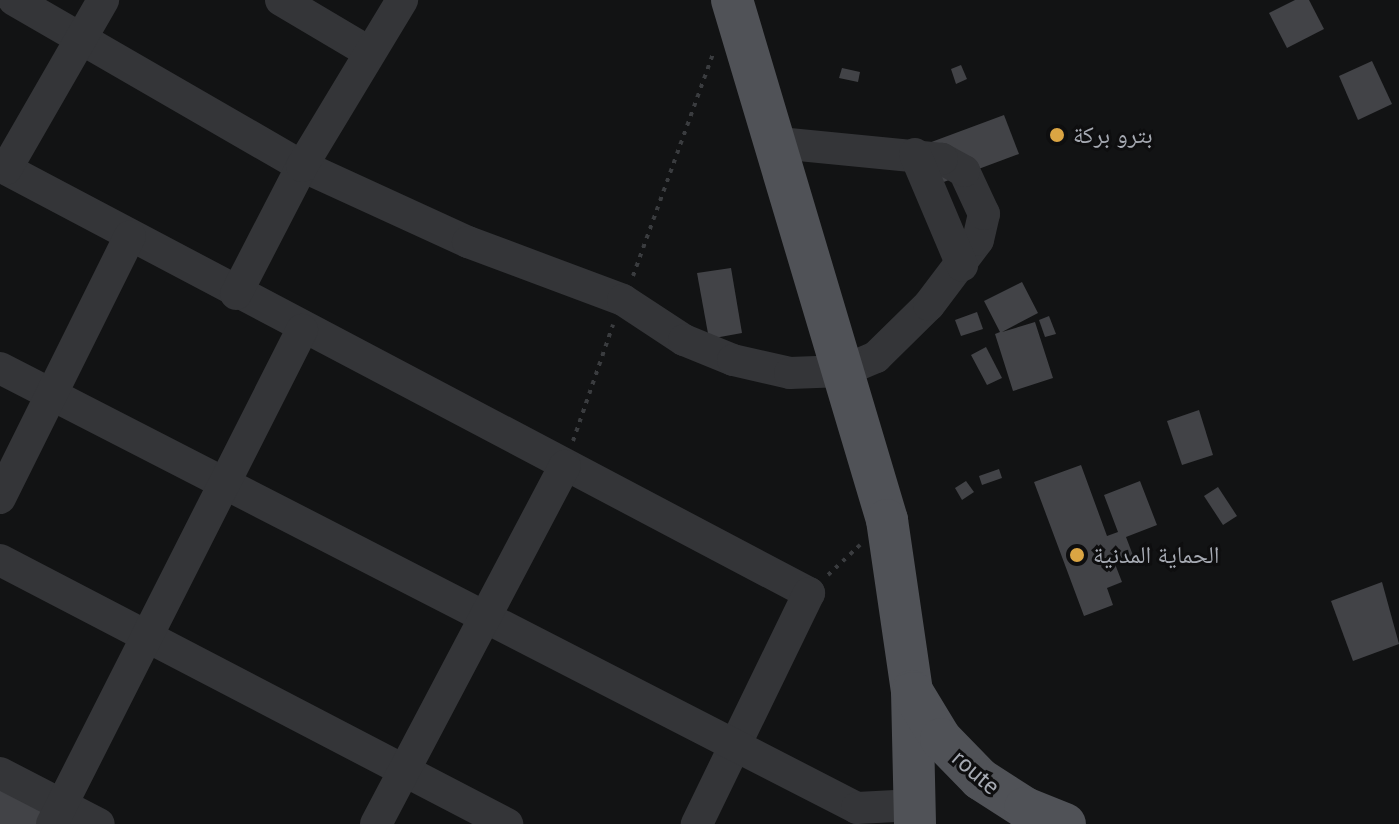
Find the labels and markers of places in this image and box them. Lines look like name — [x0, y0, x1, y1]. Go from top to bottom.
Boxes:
place label: بترو بركة — [1073, 121, 1153, 149]
marker: بترو بركة — [1048, 126, 1066, 144]
place label: الحماية المدنية — [1093, 541, 1219, 569]
marker: الحماية المدنية — [1068, 546, 1086, 564]

